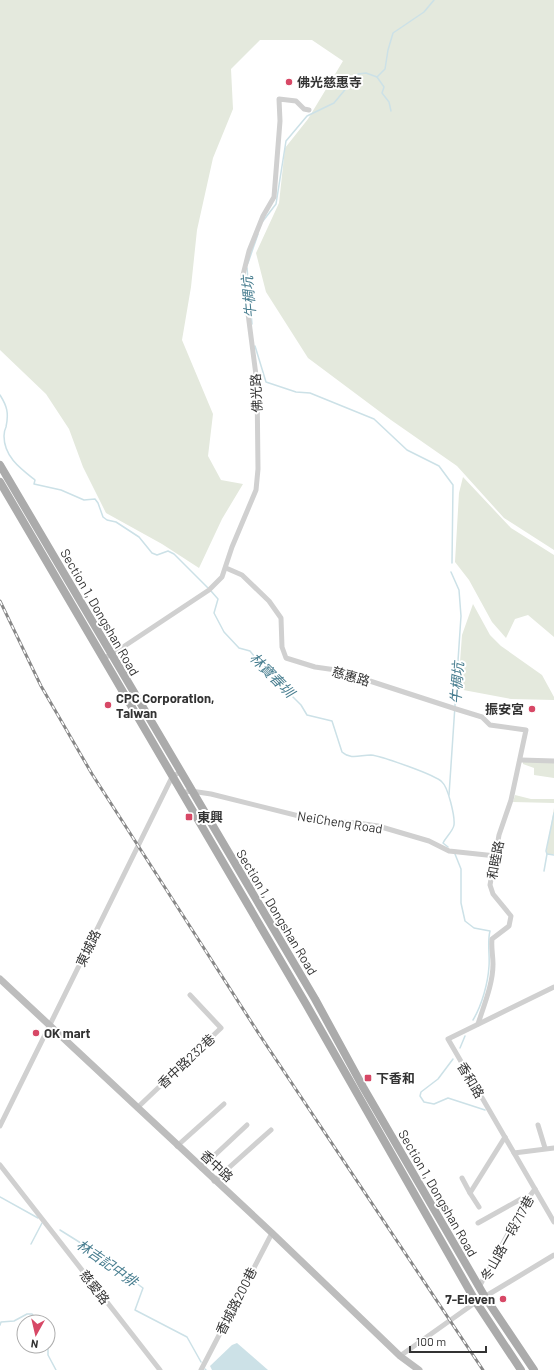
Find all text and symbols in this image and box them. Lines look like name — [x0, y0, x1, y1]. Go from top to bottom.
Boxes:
place label: 佛光慈惠寺 — [297, 74, 362, 90]
marker: 佛光慈惠寺 — [284, 77, 294, 87]
water label: 牛椆坑 — [238, 273, 259, 319]
street label: 佛光路 — [247, 373, 265, 413]
street label: Section 1, Dongshan Road — [57, 546, 143, 678]
water label: 林寶春圳 — [247, 649, 300, 702]
water label: 牛椆坑 — [447, 659, 467, 705]
street label: 慈惠路 — [330, 663, 372, 689]
place label: CPC Corporation, Taiwan — [116, 690, 214, 721]
marker: CPC Corporation, Taiwan — [103, 700, 113, 710]
place label: 振安宮 — [485, 701, 524, 717]
marker: 振安宮 — [527, 704, 537, 714]
street label: NeiCheng Road — [296, 807, 384, 837]
place label: 東興 — [197, 809, 223, 825]
marker: 東興 — [184, 812, 194, 822]
street label: 和睦路 — [483, 839, 507, 881]
street label: Section 1, Dongshan Road — [233, 846, 321, 978]
street label: 東城路 — [72, 927, 104, 969]
place label: OK mart — [44, 1025, 91, 1041]
marker: OK mart — [31, 1028, 41, 1038]
street label: 香中路232巷 — [154, 1030, 218, 1092]
street label: 香和路 — [454, 1059, 488, 1101]
place label: 下香和 — [376, 1070, 415, 1086]
marker: 下香和 — [363, 1073, 373, 1083]
street label: Section 1, Dongshan Road — [395, 1127, 481, 1259]
street label: 香中路 — [197, 1147, 237, 1185]
street label: 冬山路一段717巷 — [477, 1193, 537, 1283]
water label: 林吉記中排 — [74, 1236, 142, 1291]
street label: 香城路200巷 — [212, 1265, 260, 1337]
street label: 慈愛路 — [77, 1267, 113, 1307]
place label: 7-Eleven — [445, 1291, 495, 1307]
marker: 7-Eleven — [498, 1294, 508, 1304]
north arrow — [16, 1314, 56, 1354]
scale bar — [410, 1328, 486, 1354]
text: 100 m — [416, 1334, 446, 1348]
text: N — [30, 1337, 39, 1351]

